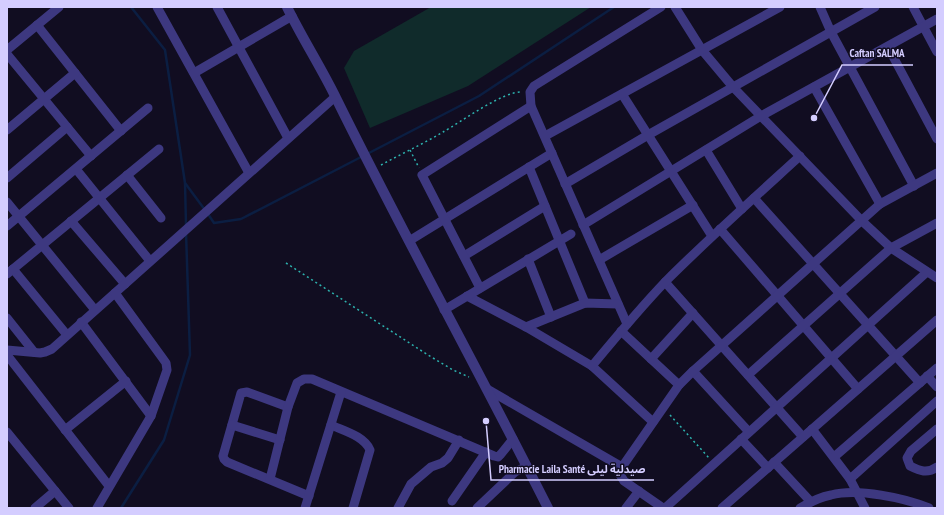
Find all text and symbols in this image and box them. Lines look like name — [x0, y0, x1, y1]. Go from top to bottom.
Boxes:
callout: Caftan SALMA — [842, 42, 913, 65]
text: Caftan SALMA — [849, 46, 905, 60]
callout: Pharmacie Laila Santé صيدلية ليلى — [491, 457, 654, 480]
text: Pharmacie Laila Santé صيدلية ليلى — [499, 462, 646, 476]

